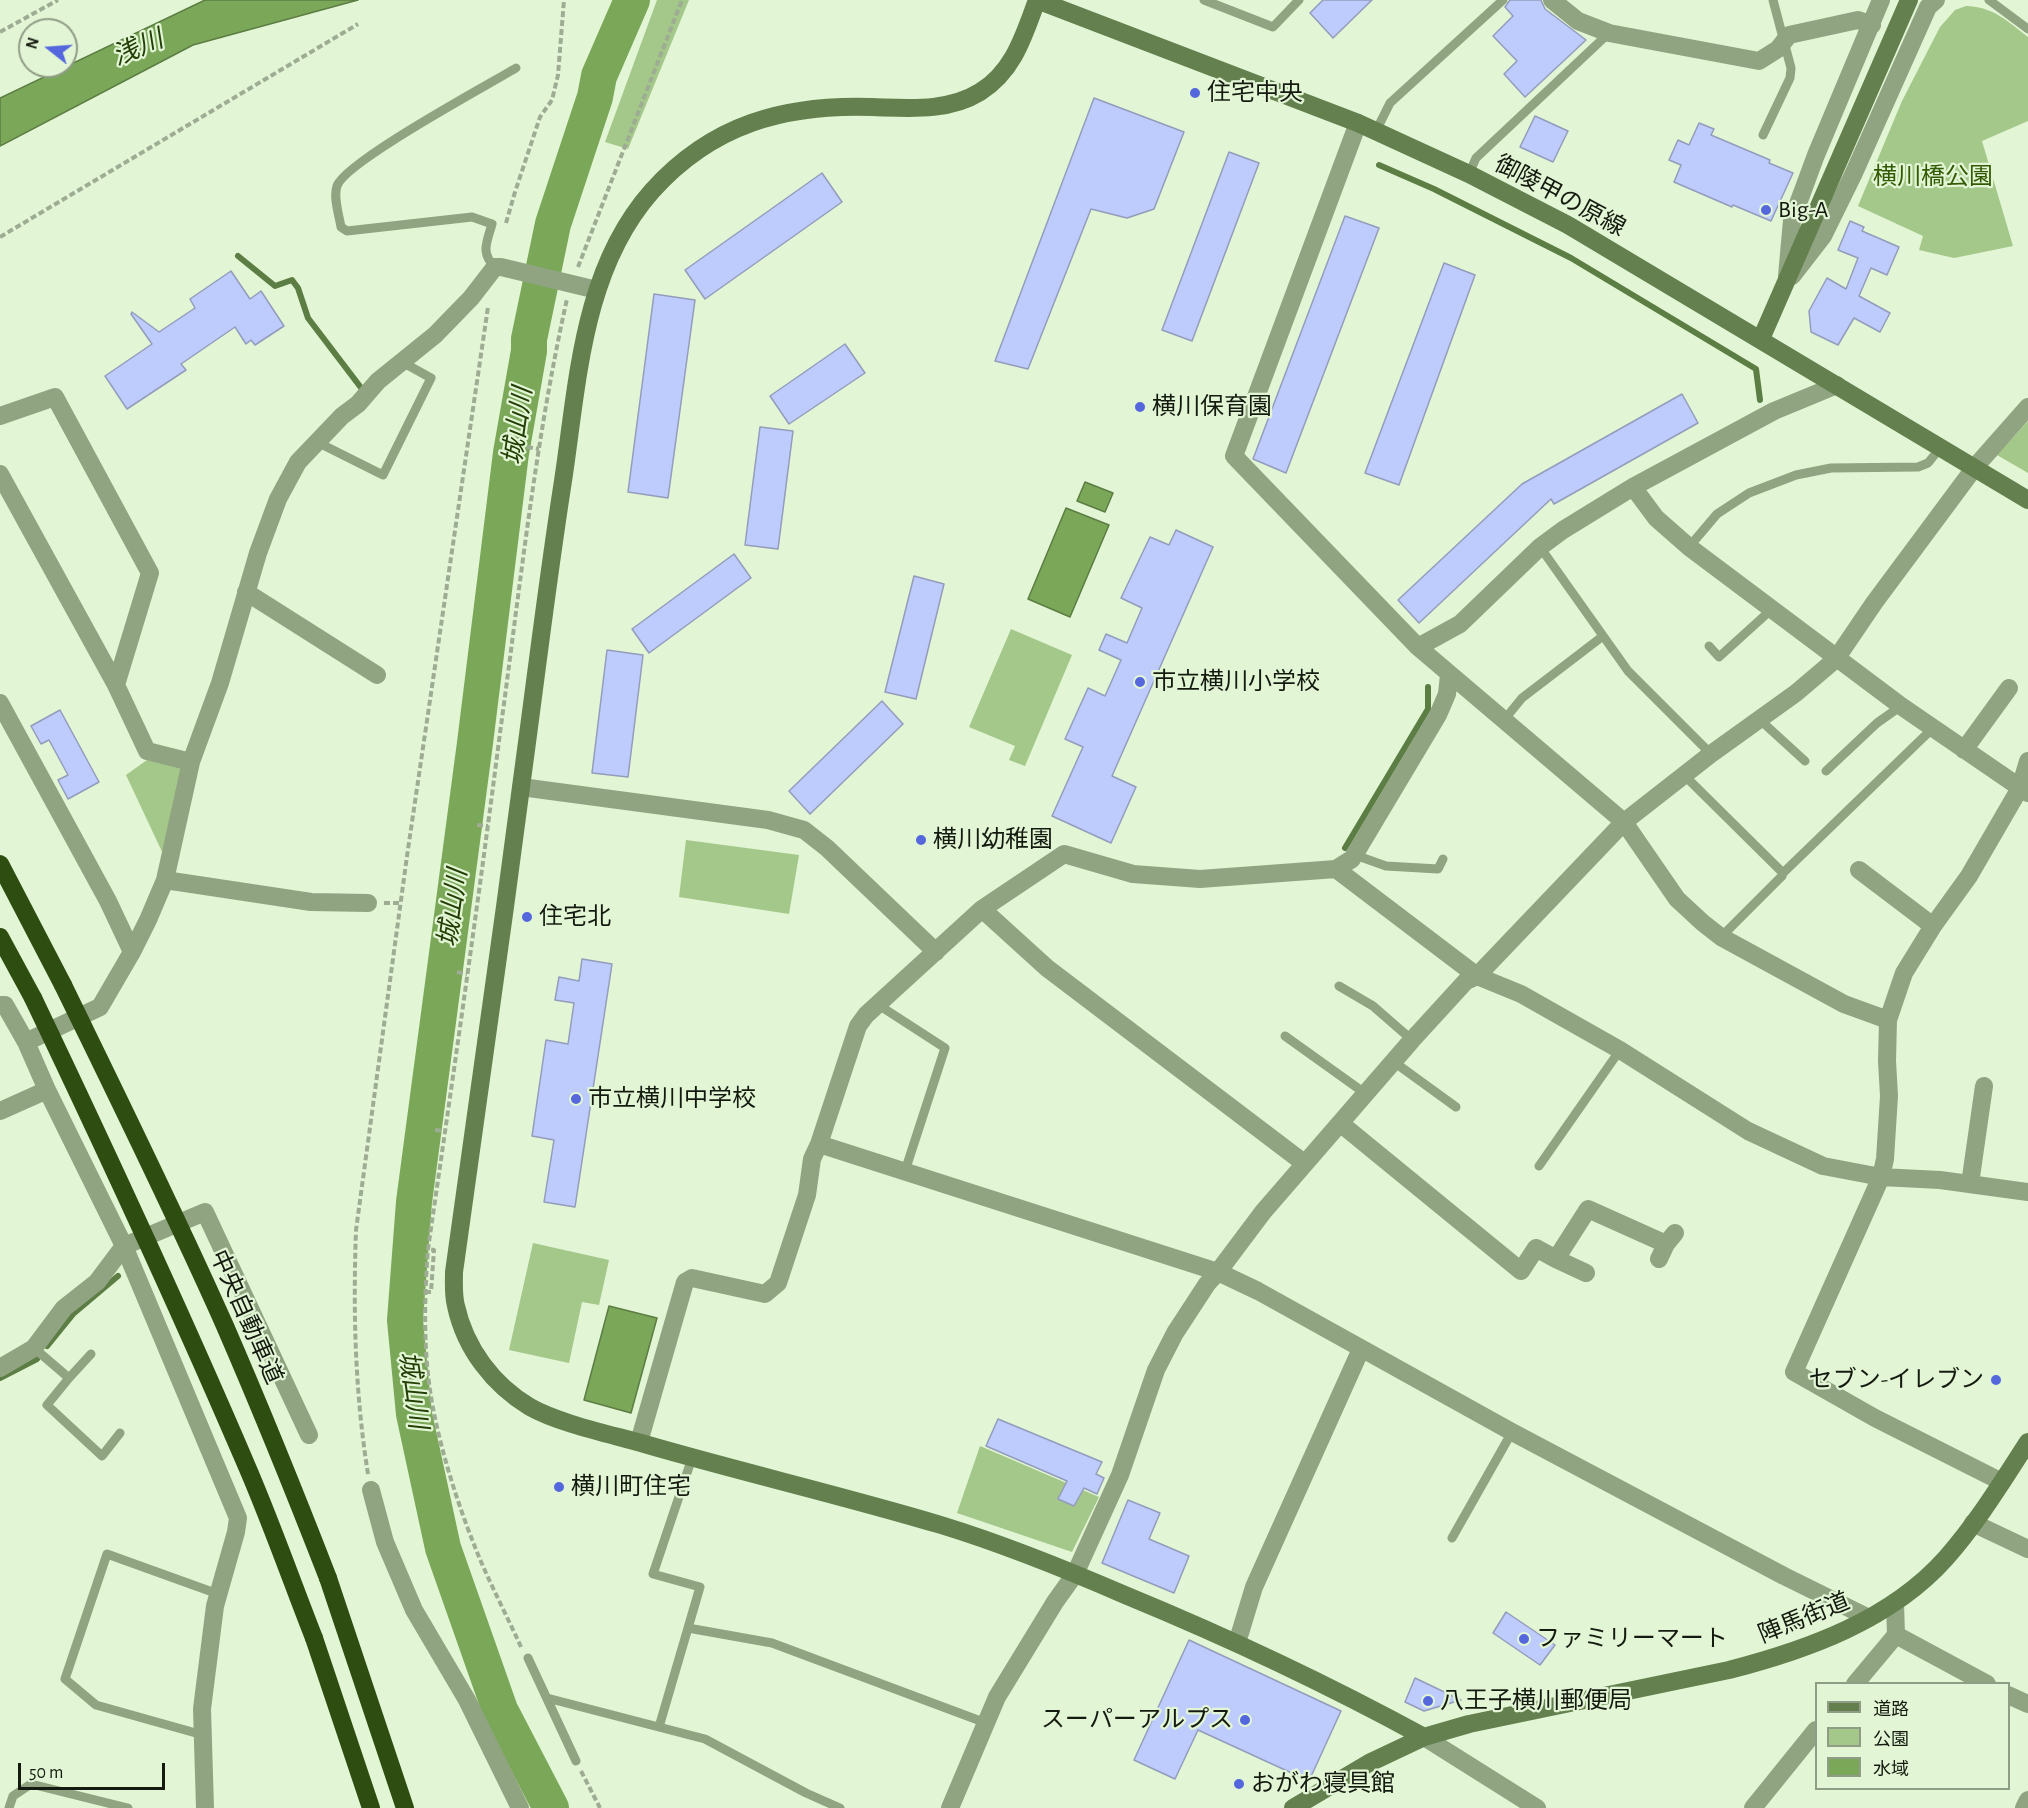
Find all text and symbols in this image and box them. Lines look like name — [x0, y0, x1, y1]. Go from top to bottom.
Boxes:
north arrow — [18, 18, 78, 78]
water label: 浅川 — [108, 23, 168, 73]
text: N — [23, 36, 42, 51]
place label: 住宅中央 — [1207, 79, 1303, 107]
marker: 住宅中央 — [1188, 86, 1202, 100]
street label: 御陵甲の原線 — [1490, 149, 1630, 243]
park label: 横川橋公園 — [1873, 163, 1993, 191]
place label: Big-A — [1778, 196, 1828, 224]
marker: Big-A — [1759, 203, 1773, 217]
water label: 城山川 — [497, 385, 539, 467]
place label: 横川保育園 — [1152, 393, 1272, 421]
marker: 横川保育園 — [1133, 400, 1147, 414]
place label: 市立横川小学校 — [1152, 668, 1320, 696]
marker: 市立横川小学校 — [1133, 675, 1147, 689]
place label: 横川幼稚園 — [933, 826, 1053, 854]
marker: 横川幼稚園 — [914, 833, 928, 847]
water label: 城山川 — [432, 867, 474, 949]
place label: 住宅北 — [539, 903, 611, 931]
marker: 住宅北 — [520, 910, 534, 924]
place label: 市立横川中学校 — [588, 1085, 756, 1113]
marker: 市立横川中学校 — [569, 1092, 583, 1106]
street label: 中央自動車道 — [204, 1245, 288, 1389]
water label: 城山川 — [392, 1349, 434, 1431]
place label: セブン-イレブン — [1809, 1366, 1984, 1394]
marker: セブン-イレブン — [1989, 1373, 2003, 1387]
place label: 横川町住宅 — [571, 1473, 691, 1501]
marker: 横川町住宅 — [552, 1480, 566, 1494]
street label: 陣馬街道 — [1754, 1587, 1854, 1649]
place label: ファミリーマート — [1536, 1625, 1728, 1653]
marker: ファミリーマート — [1517, 1632, 1531, 1646]
legend — [1815, 1682, 2010, 1790]
place label: 八王子横川郵便局 — [1440, 1687, 1632, 1715]
marker: 八王子横川郵便局 — [1421, 1694, 1435, 1708]
text: 道路 — [1873, 1701, 1909, 1719]
place label: スーパーアルプス — [1041, 1706, 1233, 1734]
marker: スーパーアルプス — [1238, 1713, 1252, 1727]
text: 公園 — [1873, 1731, 1909, 1749]
scale bar — [21, 1751, 168, 1789]
text: 水域 — [1873, 1761, 1909, 1779]
text: 50 m — [29, 1764, 63, 1782]
place label: おがわ寝具館 — [1251, 1770, 1395, 1798]
marker: おがわ寝具館 — [1232, 1777, 1246, 1791]

